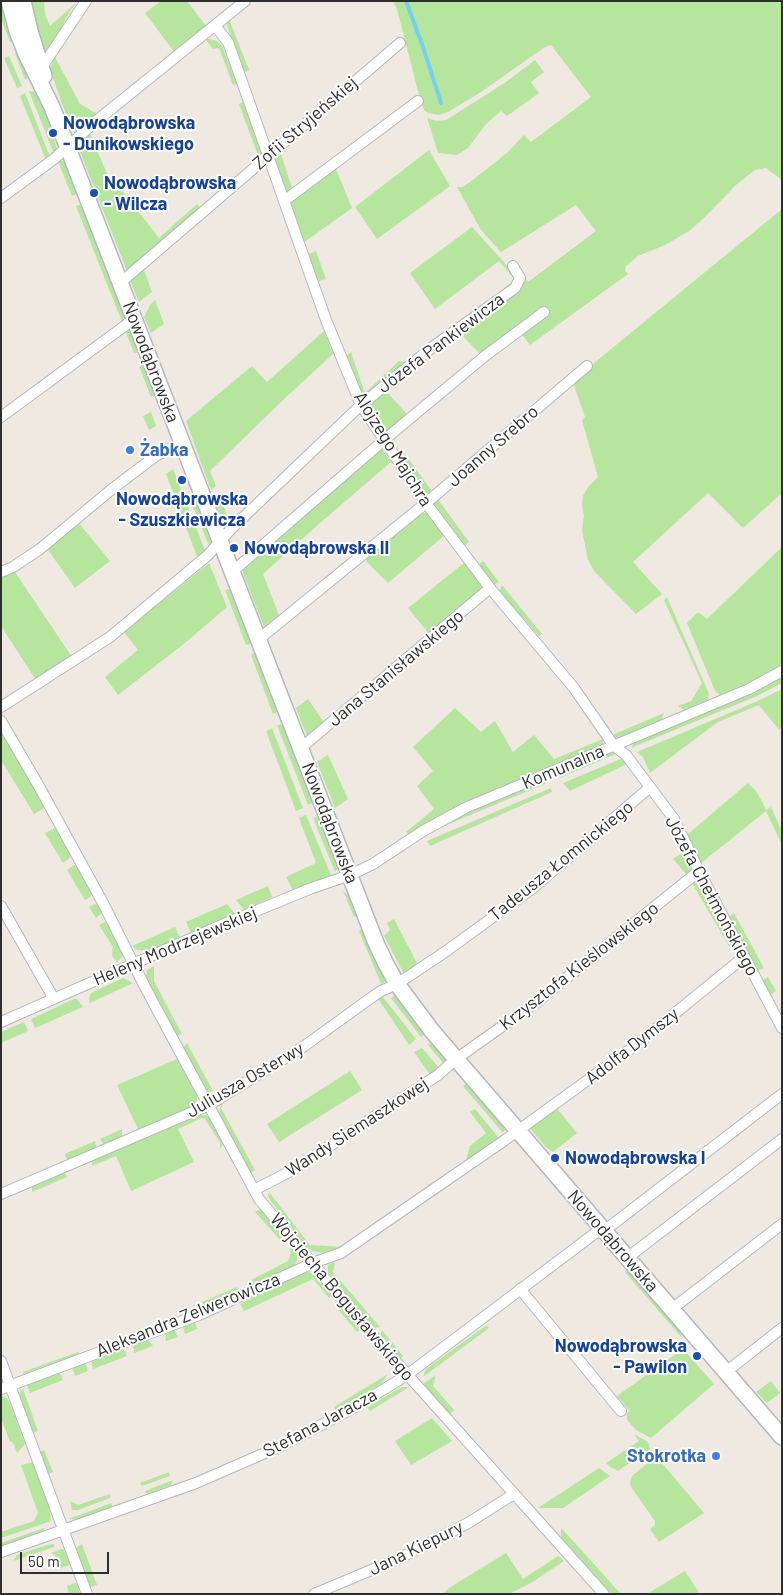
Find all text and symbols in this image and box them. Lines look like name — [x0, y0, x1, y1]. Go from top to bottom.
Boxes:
street label: Zofii Stryjeńskiej — [248, 72, 362, 174]
place label: Nowodąbrowska - Dunikowskiego — [63, 112, 195, 154]
marker: Nowodąbrowska - Dunikowskiego — [47, 127, 59, 139]
place label: Nowodąbrowska - Wilcza — [104, 172, 236, 214]
marker: Nowodąbrowska - Wilcza — [88, 187, 100, 199]
street label: Józefa Pankiewicza — [373, 288, 509, 398]
street label: Nowodąbrowska — [118, 298, 184, 426]
street label: Alojzego Majchra — [349, 388, 437, 510]
street label: Joanny Srebro — [443, 401, 543, 491]
place label: Żabka — [140, 439, 188, 461]
marker: Żabka — [124, 444, 136, 456]
marker: Nowodąbrowska - Szuszkiewicza — [176, 474, 188, 486]
place label: Nowodąbrowska - Szuszkiewicza — [116, 488, 248, 530]
place label: Nowodąbrowska II — [244, 537, 389, 559]
marker: Nowodąbrowska II — [228, 542, 240, 554]
street label: Jana Stanisławskiego — [324, 605, 468, 731]
street label: Komunalna — [519, 740, 607, 794]
street label: Nowodąbrowska — [297, 759, 363, 887]
street label: Tadeusza Łomnickiego — [484, 796, 638, 926]
street label: Józefa Chełmońskiego — [661, 812, 763, 980]
street label: Krzysztofa Kieślowskiego — [495, 897, 663, 1035]
street label: Heleny Modrzejewskiej — [90, 902, 260, 990]
street label: Adolfa Dymszy — [581, 1003, 683, 1089]
street label: Juliusza Osterwy — [182, 1038, 308, 1122]
street label: Wandy Siemaszkowej — [282, 1073, 432, 1181]
place label: Nowodąbrowska I — [565, 1147, 706, 1169]
marker: Nowodąbrowska I — [549, 1152, 561, 1164]
street label: Nowodąbrowska — [563, 1186, 663, 1296]
street label: Wojciecha Bogusławskiego — [265, 1209, 419, 1385]
street label: Aleksandra Zelwerowicza — [93, 1268, 283, 1362]
place label: Nowodąbrowska - Pawilon — [555, 1335, 687, 1378]
marker: Nowodąbrowska - Pawilon — [691, 1350, 703, 1362]
street label: Stefana Jaracza — [259, 1384, 381, 1462]
place label: Stokrotka — [627, 1445, 706, 1467]
marker: Stokrotka — [710, 1450, 722, 1462]
street label: Jana Kiepury — [365, 1516, 467, 1580]
scale bar — [22, 1542, 111, 1574]
text: 50 m — [28, 1552, 60, 1570]

